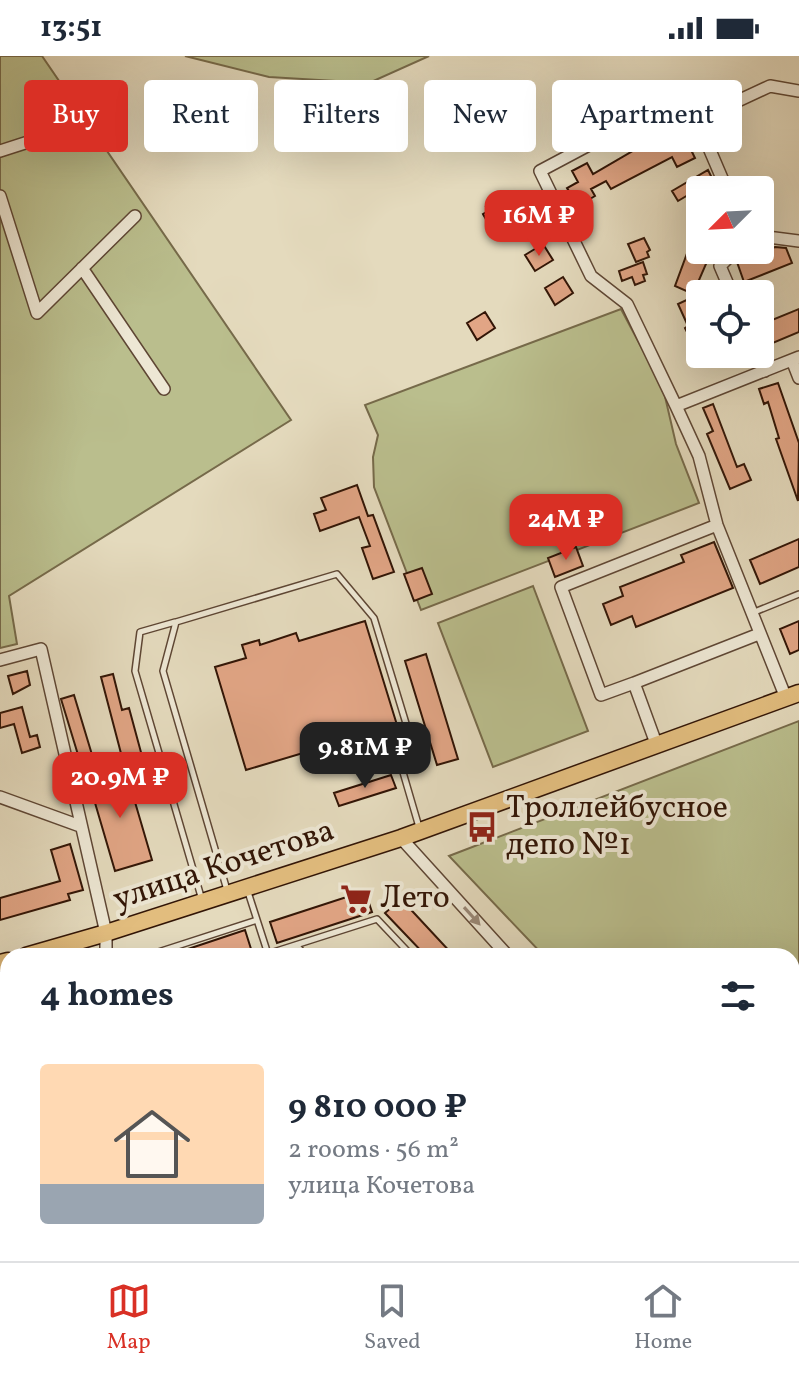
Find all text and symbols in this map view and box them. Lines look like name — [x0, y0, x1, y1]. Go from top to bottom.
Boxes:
text: 13:51 — [40, 7, 102, 49]
chip: Buy — [24, 80, 128, 152]
chip: Rent — [144, 80, 258, 152]
chip: Filters — [274, 80, 408, 152]
chip: New — [424, 80, 536, 152]
chip: Apartment — [552, 80, 742, 152]
north arrow — [686, 176, 774, 264]
map controls — [686, 176, 774, 368]
pin: 16M ₽ — [483, 190, 595, 258]
text: 16M ₽ — [503, 198, 575, 234]
button: locate — [686, 280, 774, 368]
pin: 24M ₽ — [510, 494, 622, 562]
text: 24M ₽ — [527, 502, 605, 538]
pin: 9.81M ₽ — [291, 722, 439, 790]
text: 9.81M ₽ — [318, 730, 412, 766]
pin: 20.9M ₽ — [46, 752, 194, 820]
text: 20.9M ₽ — [70, 760, 170, 796]
place label: Троллейбусное депо №1 — [506, 787, 728, 868]
street label: улица Кочетова — [108, 809, 340, 923]
bus stop icon: Троллейбусное депо №1 — [465, 810, 499, 844]
place label: Лето — [380, 877, 450, 921]
supermarket icon: Лето — [339, 882, 373, 916]
one-way arrow — [463, 907, 481, 926]
text: 4 homes — [40, 973, 174, 1020]
icon: filters — [716, 974, 760, 1018]
text: 9 810 000 ₽ — [288, 1085, 467, 1132]
icon: home — [104, 1096, 200, 1192]
text: 2 rooms · 56 m² — [288, 1132, 459, 1168]
text: улица Кочетова — [288, 1168, 475, 1204]
tab: Map — [107, 1279, 151, 1358]
tab: Saved — [364, 1279, 421, 1358]
tab: Home — [634, 1279, 692, 1358]

